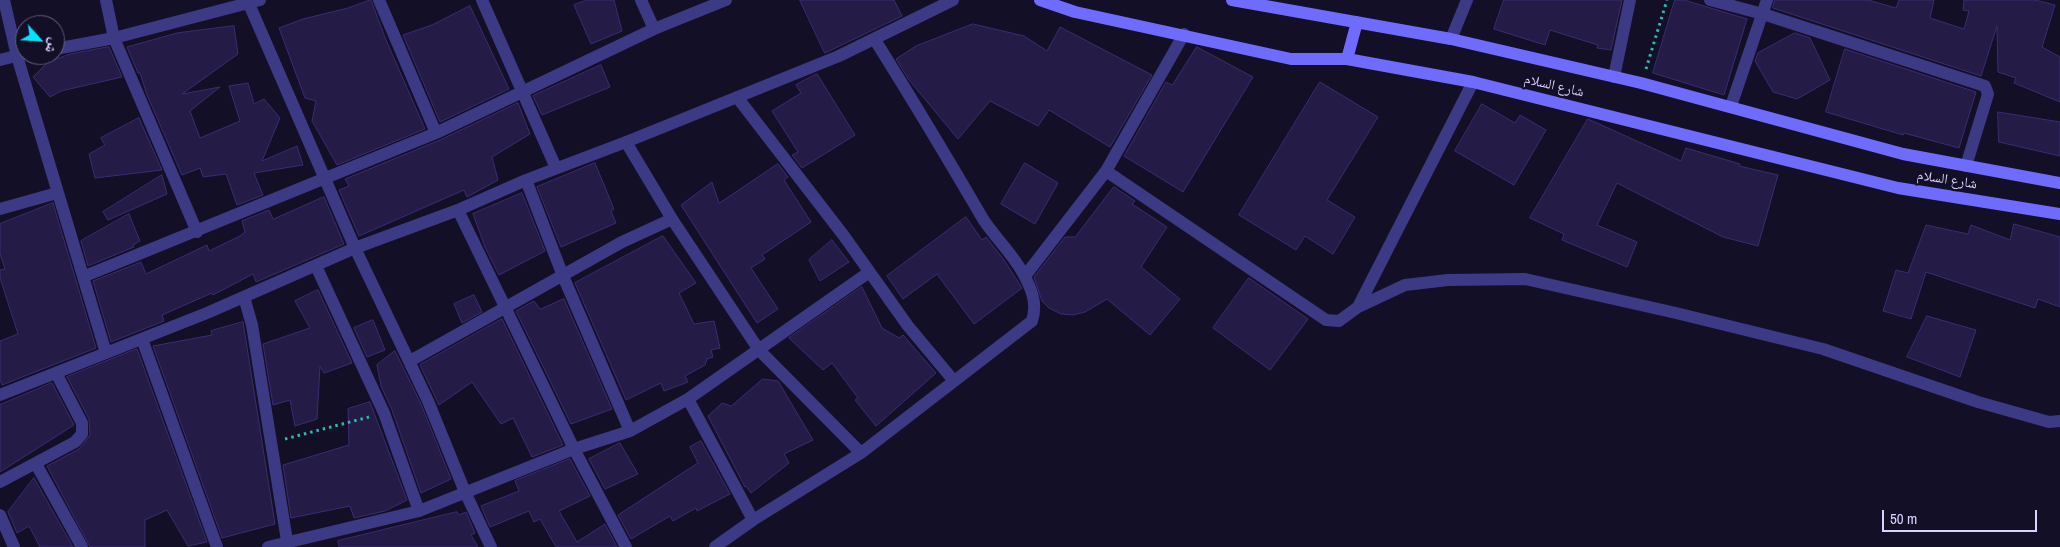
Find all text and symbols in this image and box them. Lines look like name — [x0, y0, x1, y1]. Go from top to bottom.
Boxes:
north arrow — [15, 15, 65, 65]
text: ش — [41, 36, 64, 57]
street label: شارع السلام — [1523, 71, 1585, 101]
street label: شارع السلام — [1916, 167, 1978, 193]
scale bar — [1885, 500, 2040, 532]
text: 50 m — [1890, 508, 1917, 529]

